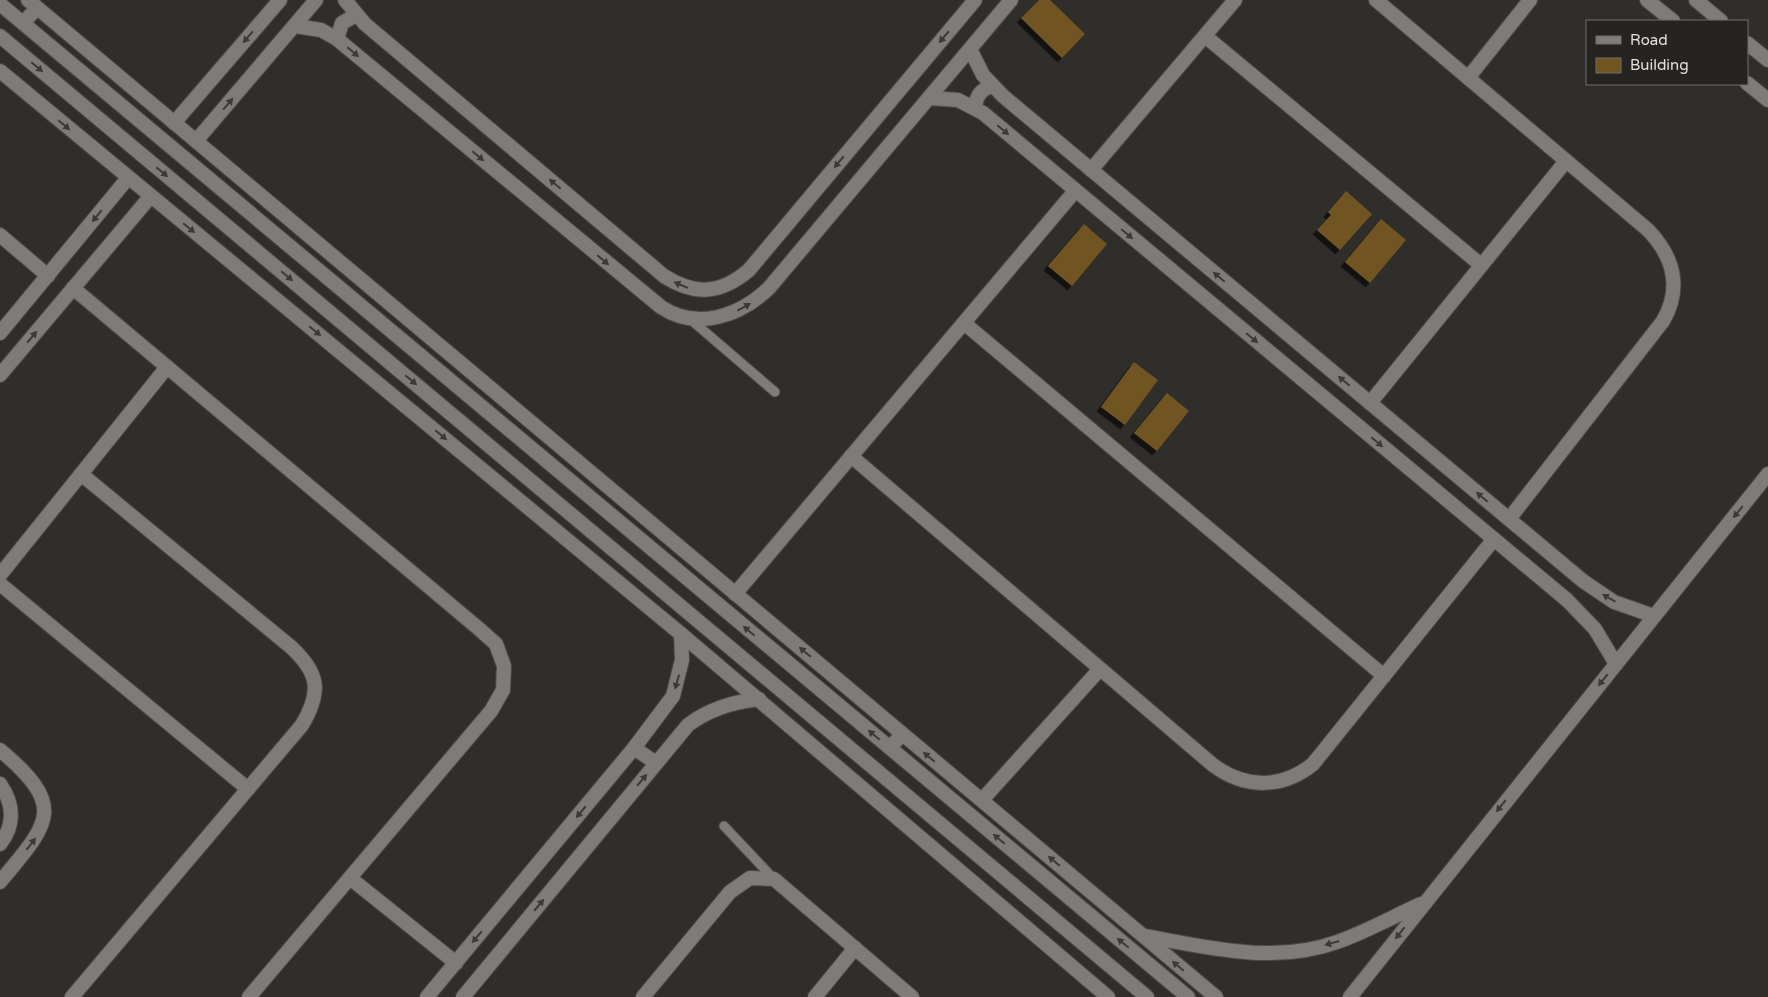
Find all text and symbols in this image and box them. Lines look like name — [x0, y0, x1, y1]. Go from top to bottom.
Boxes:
legend — [1586, 20, 1748, 85]
one-way arrow — [243, 30, 254, 43]
one-way arrow — [938, 31, 950, 43]
text: Road — [1630, 31, 1668, 49]
one-way arrow — [347, 47, 360, 58]
text: Building — [1630, 56, 1689, 74]
one-way arrow — [31, 62, 44, 73]
one-way arrow — [222, 98, 233, 111]
one-way arrow — [58, 119, 71, 130]
one-way arrow — [996, 124, 1009, 135]
one-way arrow — [472, 150, 484, 162]
one-way arrow — [834, 155, 845, 168]
one-way arrow — [155, 166, 168, 177]
one-way arrow — [549, 178, 561, 190]
one-way arrow — [92, 209, 103, 222]
one-way arrow — [182, 223, 195, 234]
one-way arrow — [1121, 228, 1134, 239]
one-way arrow — [597, 254, 610, 265]
one-way arrow — [280, 270, 292, 282]
one-way arrow — [1213, 271, 1226, 282]
one-way arrow — [674, 281, 688, 289]
one-way arrow — [737, 303, 750, 312]
one-way arrow — [308, 326, 321, 337]
one-way arrow — [26, 331, 37, 344]
one-way arrow — [1246, 332, 1259, 343]
one-way arrow — [404, 375, 417, 386]
one-way arrow — [1338, 376, 1350, 387]
one-way arrow — [434, 429, 447, 440]
one-way arrow — [1370, 436, 1383, 447]
one-way arrow — [1476, 491, 1489, 502]
one-way arrow — [1732, 505, 1743, 518]
one-way arrow — [1601, 594, 1616, 602]
one-way arrow — [743, 625, 756, 636]
one-way arrow — [799, 647, 812, 658]
one-way arrow — [1598, 673, 1609, 686]
one-way arrow — [673, 675, 681, 690]
one-way arrow — [868, 729, 881, 740]
one-way arrow — [923, 751, 936, 762]
one-way arrow — [637, 774, 648, 787]
one-way arrow — [1496, 799, 1507, 812]
one-way arrow — [575, 805, 587, 817]
one-way arrow — [993, 833, 1005, 845]
one-way arrow — [25, 838, 36, 851]
one-way arrow — [1048, 856, 1061, 867]
one-way arrow — [533, 899, 544, 912]
one-way arrow — [1395, 926, 1405, 940]
one-way arrow — [472, 930, 483, 943]
one-way arrow — [1117, 938, 1130, 949]
one-way arrow — [1324, 940, 1339, 948]
one-way arrow — [1172, 960, 1185, 971]

